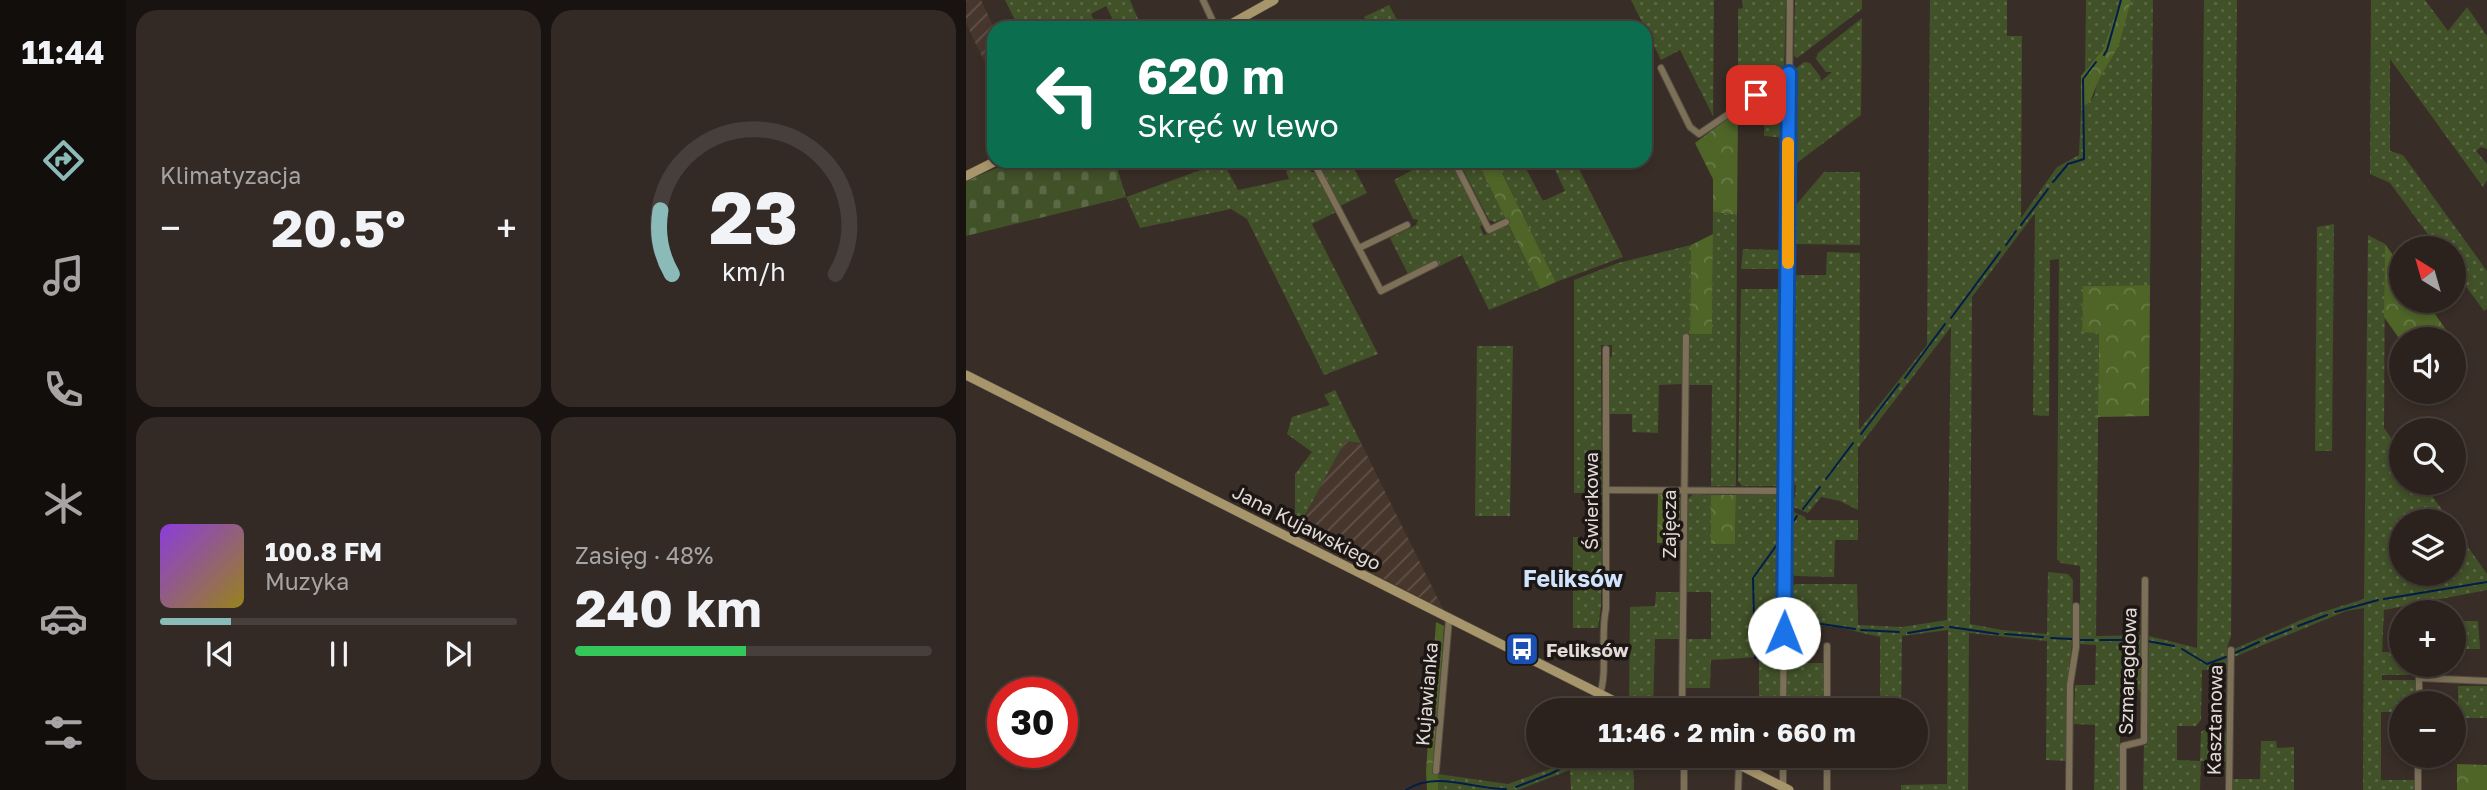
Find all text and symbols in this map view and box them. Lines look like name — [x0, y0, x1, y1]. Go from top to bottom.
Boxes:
text: 11:44 — [21, 33, 105, 71]
text: 620 m — [1137, 46, 1285, 105]
icon: left — [1022, 49, 1113, 140]
pin — [1726, 65, 1786, 125]
icon: arrive — [1737, 76, 1775, 114]
text: Skręć w lewo — [1137, 106, 1339, 144]
icon: directions — [39, 136, 88, 185]
text: Klimatyzacja — [160, 161, 301, 189]
text: 23 — [709, 174, 798, 261]
text: 20.5° — [271, 196, 406, 258]
text: − — [160, 205, 181, 250]
text: + — [496, 205, 517, 250]
north arrow — [2389, 236, 2466, 313]
map controls — [2389, 236, 2466, 768]
icon: music — [39, 251, 88, 300]
text: km/h — [722, 256, 785, 287]
button: sound — [2389, 327, 2466, 404]
icon: phone — [39, 365, 88, 414]
button: search — [2389, 418, 2466, 495]
street label: Świerkowa — [1579, 452, 1602, 550]
icon: climate — [39, 479, 88, 528]
street label: Jana Kujawskiego — [1229, 480, 1385, 574]
street label: Zajęcza — [1657, 489, 1680, 559]
button: layers — [2389, 509, 2466, 586]
text: 100.8 FM — [265, 536, 382, 567]
text: Zasięg · 48% — [575, 541, 713, 569]
district label: Feliksów — [1523, 564, 1623, 592]
text: Muzyka — [265, 567, 349, 595]
text: 240 km — [575, 576, 762, 638]
icon: car — [39, 594, 88, 643]
position arrow — [1747, 596, 1821, 670]
button: + — [2389, 600, 2466, 677]
street label: Szmaragdowa — [2113, 607, 2141, 735]
bus stop icon: Feliksów — [1503, 630, 1541, 668]
icon: previous — [201, 635, 239, 673]
icon: pause — [320, 635, 358, 673]
icon: next — [439, 635, 477, 673]
place label: Feliksów — [1546, 638, 1629, 661]
street label: Kujawianka — [1410, 641, 1442, 747]
street label: Kasztanowa — [2202, 664, 2226, 776]
speed limit sign: 30 — [987, 677, 1078, 768]
button: − — [2389, 691, 2466, 768]
icon: filters — [39, 708, 88, 757]
text: 11:46 · 2 min · 660 m — [1598, 717, 1856, 748]

